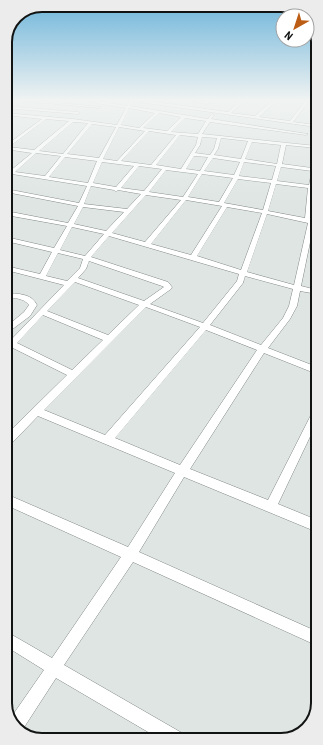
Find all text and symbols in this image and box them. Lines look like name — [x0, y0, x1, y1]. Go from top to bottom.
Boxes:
north arrow — [275, 8, 315, 48]
text: N — [282, 28, 296, 43]

